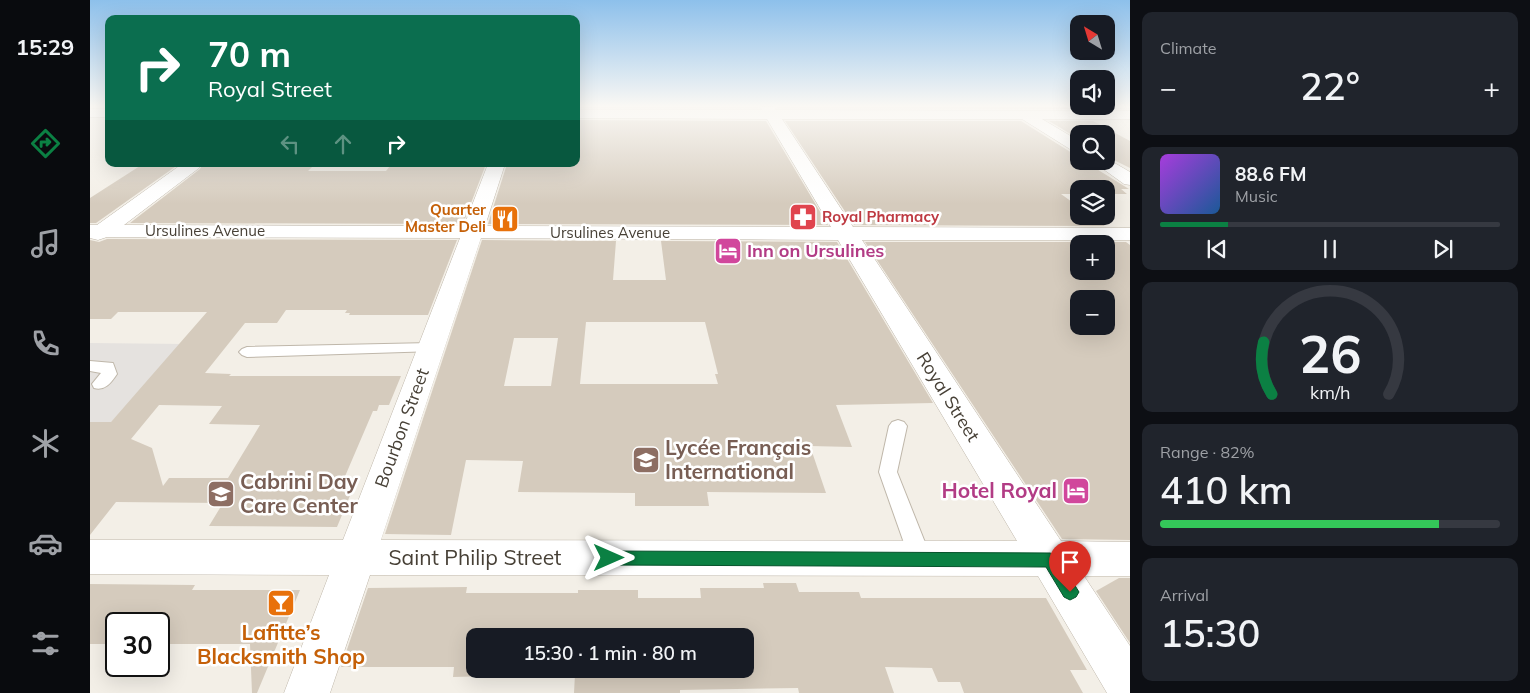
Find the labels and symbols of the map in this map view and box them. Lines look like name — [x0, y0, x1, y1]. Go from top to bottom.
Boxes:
north arrow — [1070, 15, 1115, 60]
place label: Quarter Master Deli — [405, 200, 486, 236]
pharmacy icon: Royal Pharmacy — [788, 202, 818, 232]
restaurant icon: Quarter Master Deli — [490, 204, 520, 234]
place label: Royal Pharmacy — [822, 207, 940, 226]
street label: Ursulines Avenue — [145, 221, 265, 240]
street label: Ursulines Avenue — [550, 223, 670, 242]
hotel icon: Inn on Ursulines — [713, 236, 743, 266]
place label: Inn on Ursulines — [747, 239, 884, 262]
street label: Royal Street — [912, 348, 985, 446]
street label: Bourbon Street — [369, 365, 434, 491]
place label: Lycée Français International — [665, 434, 811, 484]
school or university icon: Lycée Français International — [631, 445, 661, 475]
place label: Cabrini Day Care Center — [240, 468, 359, 518]
hotel icon: Hotel Royal — [1061, 476, 1091, 506]
place label: Hotel Royal — [941, 477, 1057, 503]
school or university icon: Cabrini Day Care Center — [206, 479, 236, 509]
position arrow — [582, 531, 634, 583]
pin — [1049, 541, 1091, 592]
street label: Saint Philip Street — [389, 544, 561, 570]
bar icon: Lafitte’s Blacksmith Shop — [266, 588, 296, 618]
speed limit sign: 30 — [105, 612, 170, 677]
place label: Lafitte’s Blacksmith Shop — [197, 619, 365, 669]

